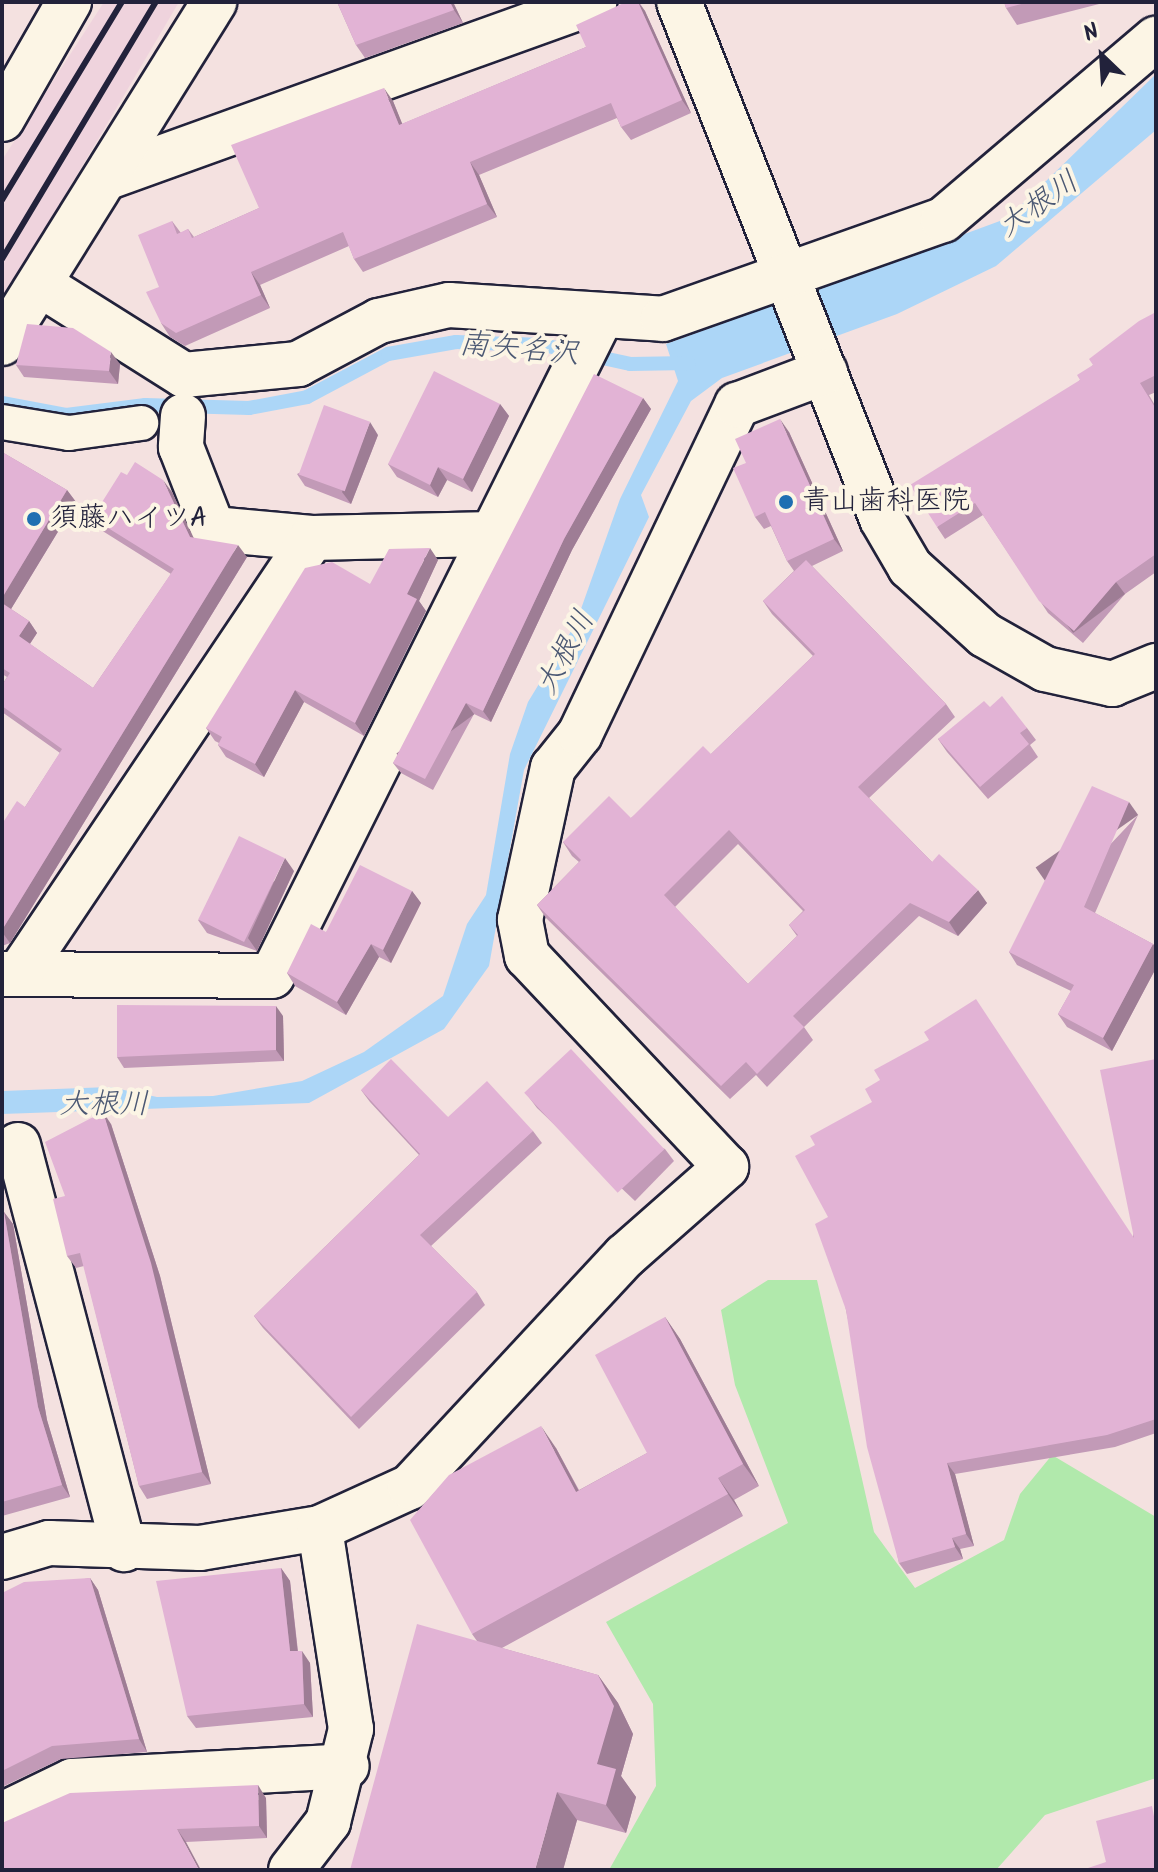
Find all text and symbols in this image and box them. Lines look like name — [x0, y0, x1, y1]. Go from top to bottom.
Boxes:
text: N — [1078, 15, 1105, 53]
north arrow — [1062, 16, 1142, 96]
water label: 大根川 — [992, 164, 1086, 246]
water label: 南矢名沢 — [458, 327, 580, 373]
place label: 青山歯科医院 — [802, 485, 970, 519]
marker: 青山歯科医院 — [777, 493, 795, 511]
place label: 須藤ハイツA — [50, 502, 207, 536]
marker: 須藤ハイツA — [25, 510, 43, 528]
water label: 大根川 — [529, 605, 603, 701]
water label: 大根川 — [59, 1087, 149, 1123]

